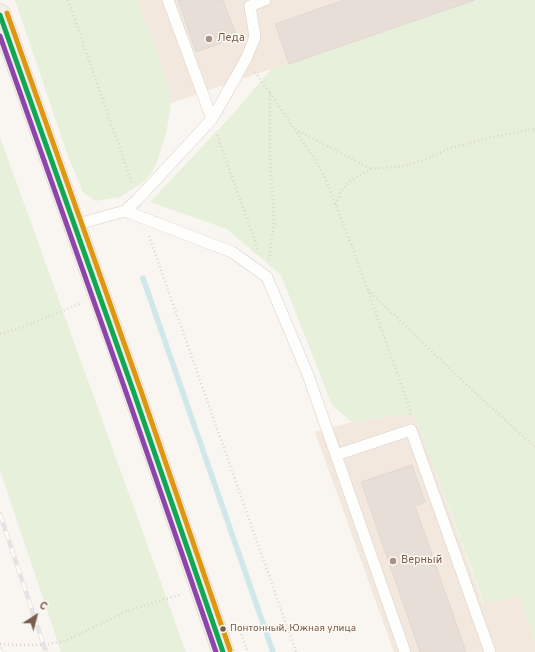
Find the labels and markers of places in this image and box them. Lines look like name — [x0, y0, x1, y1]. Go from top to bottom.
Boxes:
place label: Леда — [217, 32, 245, 46]
marker: Леда — [204, 34, 214, 44]
place label: Верный — [401, 554, 442, 568]
marker: Верный — [388, 556, 398, 566]
place label: Понтонный, Южная улица — [230, 623, 356, 635]
marker: Понтонный, Южная улица — [218, 624, 228, 634]

